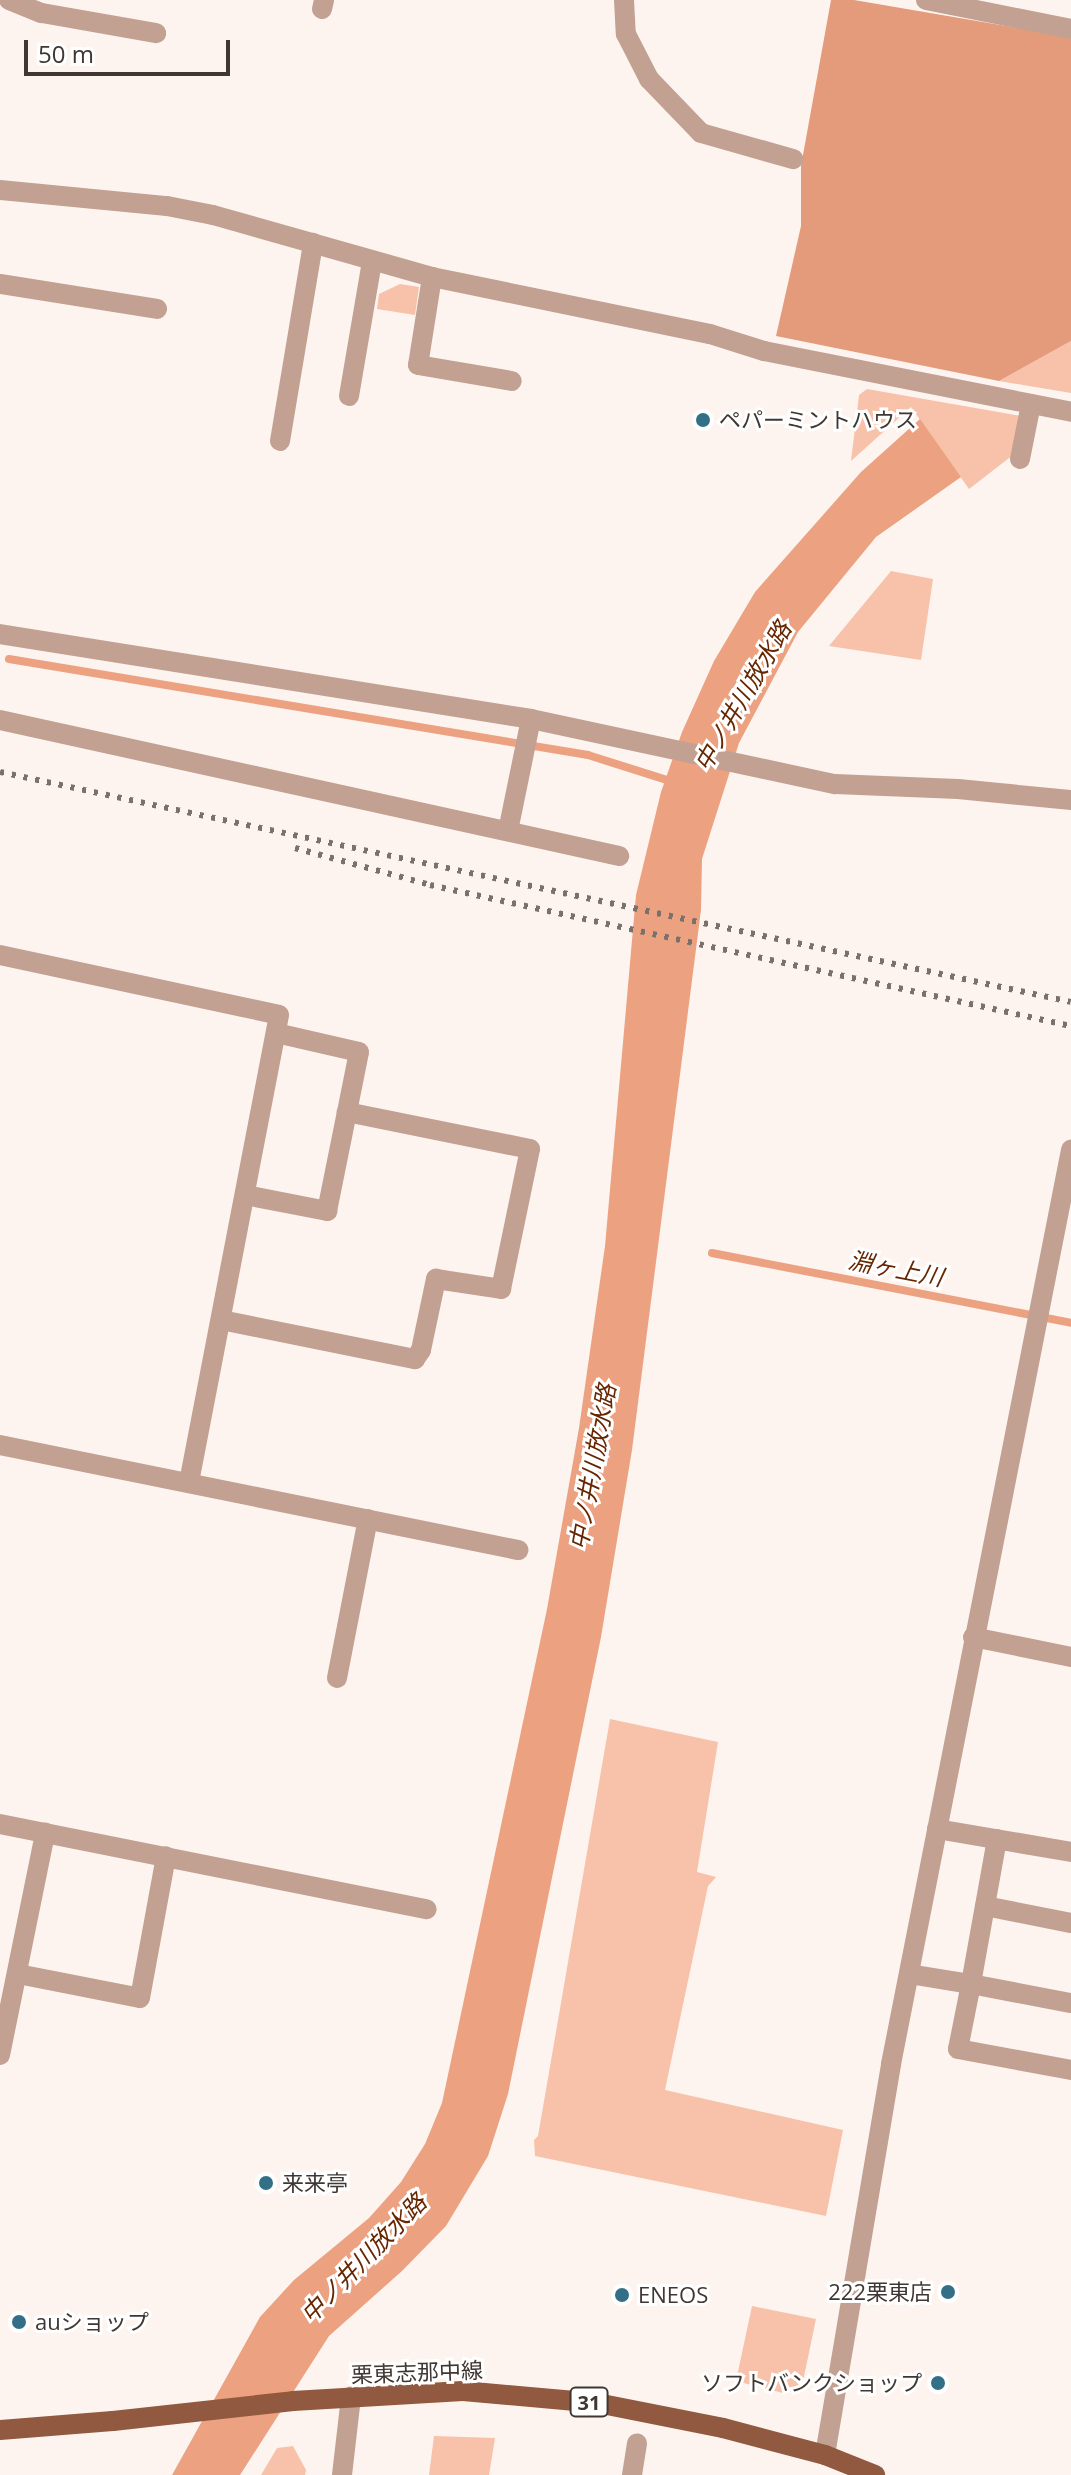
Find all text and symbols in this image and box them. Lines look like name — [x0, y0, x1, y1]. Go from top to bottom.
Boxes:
scale bar — [28, 24, 234, 74]
text: 50 m — [38, 37, 94, 70]
place label: ペパーミントハウス — [719, 407, 917, 433]
marker: ペパーミントハウス — [694, 411, 712, 429]
water label: 中ノ井川放水路 — [688, 616, 796, 776]
water label: 淵ヶ上川 — [846, 1245, 946, 1291]
water label: 中ノ井川放水路 — [563, 1382, 621, 1552]
place label: 来来亭 — [282, 2170, 348, 2196]
marker: 来来亭 — [257, 2174, 275, 2192]
water label: 中ノ井川放水路 — [294, 2188, 432, 2328]
place label: 222栗東店 — [828, 2279, 932, 2305]
place label: ENEOS — [638, 2282, 708, 2308]
marker: 222栗東店 — [939, 2283, 957, 2301]
marker: ENEOS — [613, 2286, 631, 2304]
place label: auショップ — [35, 2309, 149, 2335]
marker: auショップ — [10, 2313, 28, 2331]
street label: 栗東志那中線 — [351, 2357, 483, 2387]
place label: ソフトバンクショップ — [702, 2370, 922, 2396]
marker: ソフトバンクショップ — [929, 2374, 947, 2392]
road number: 31 — [569, 2386, 609, 2418]

